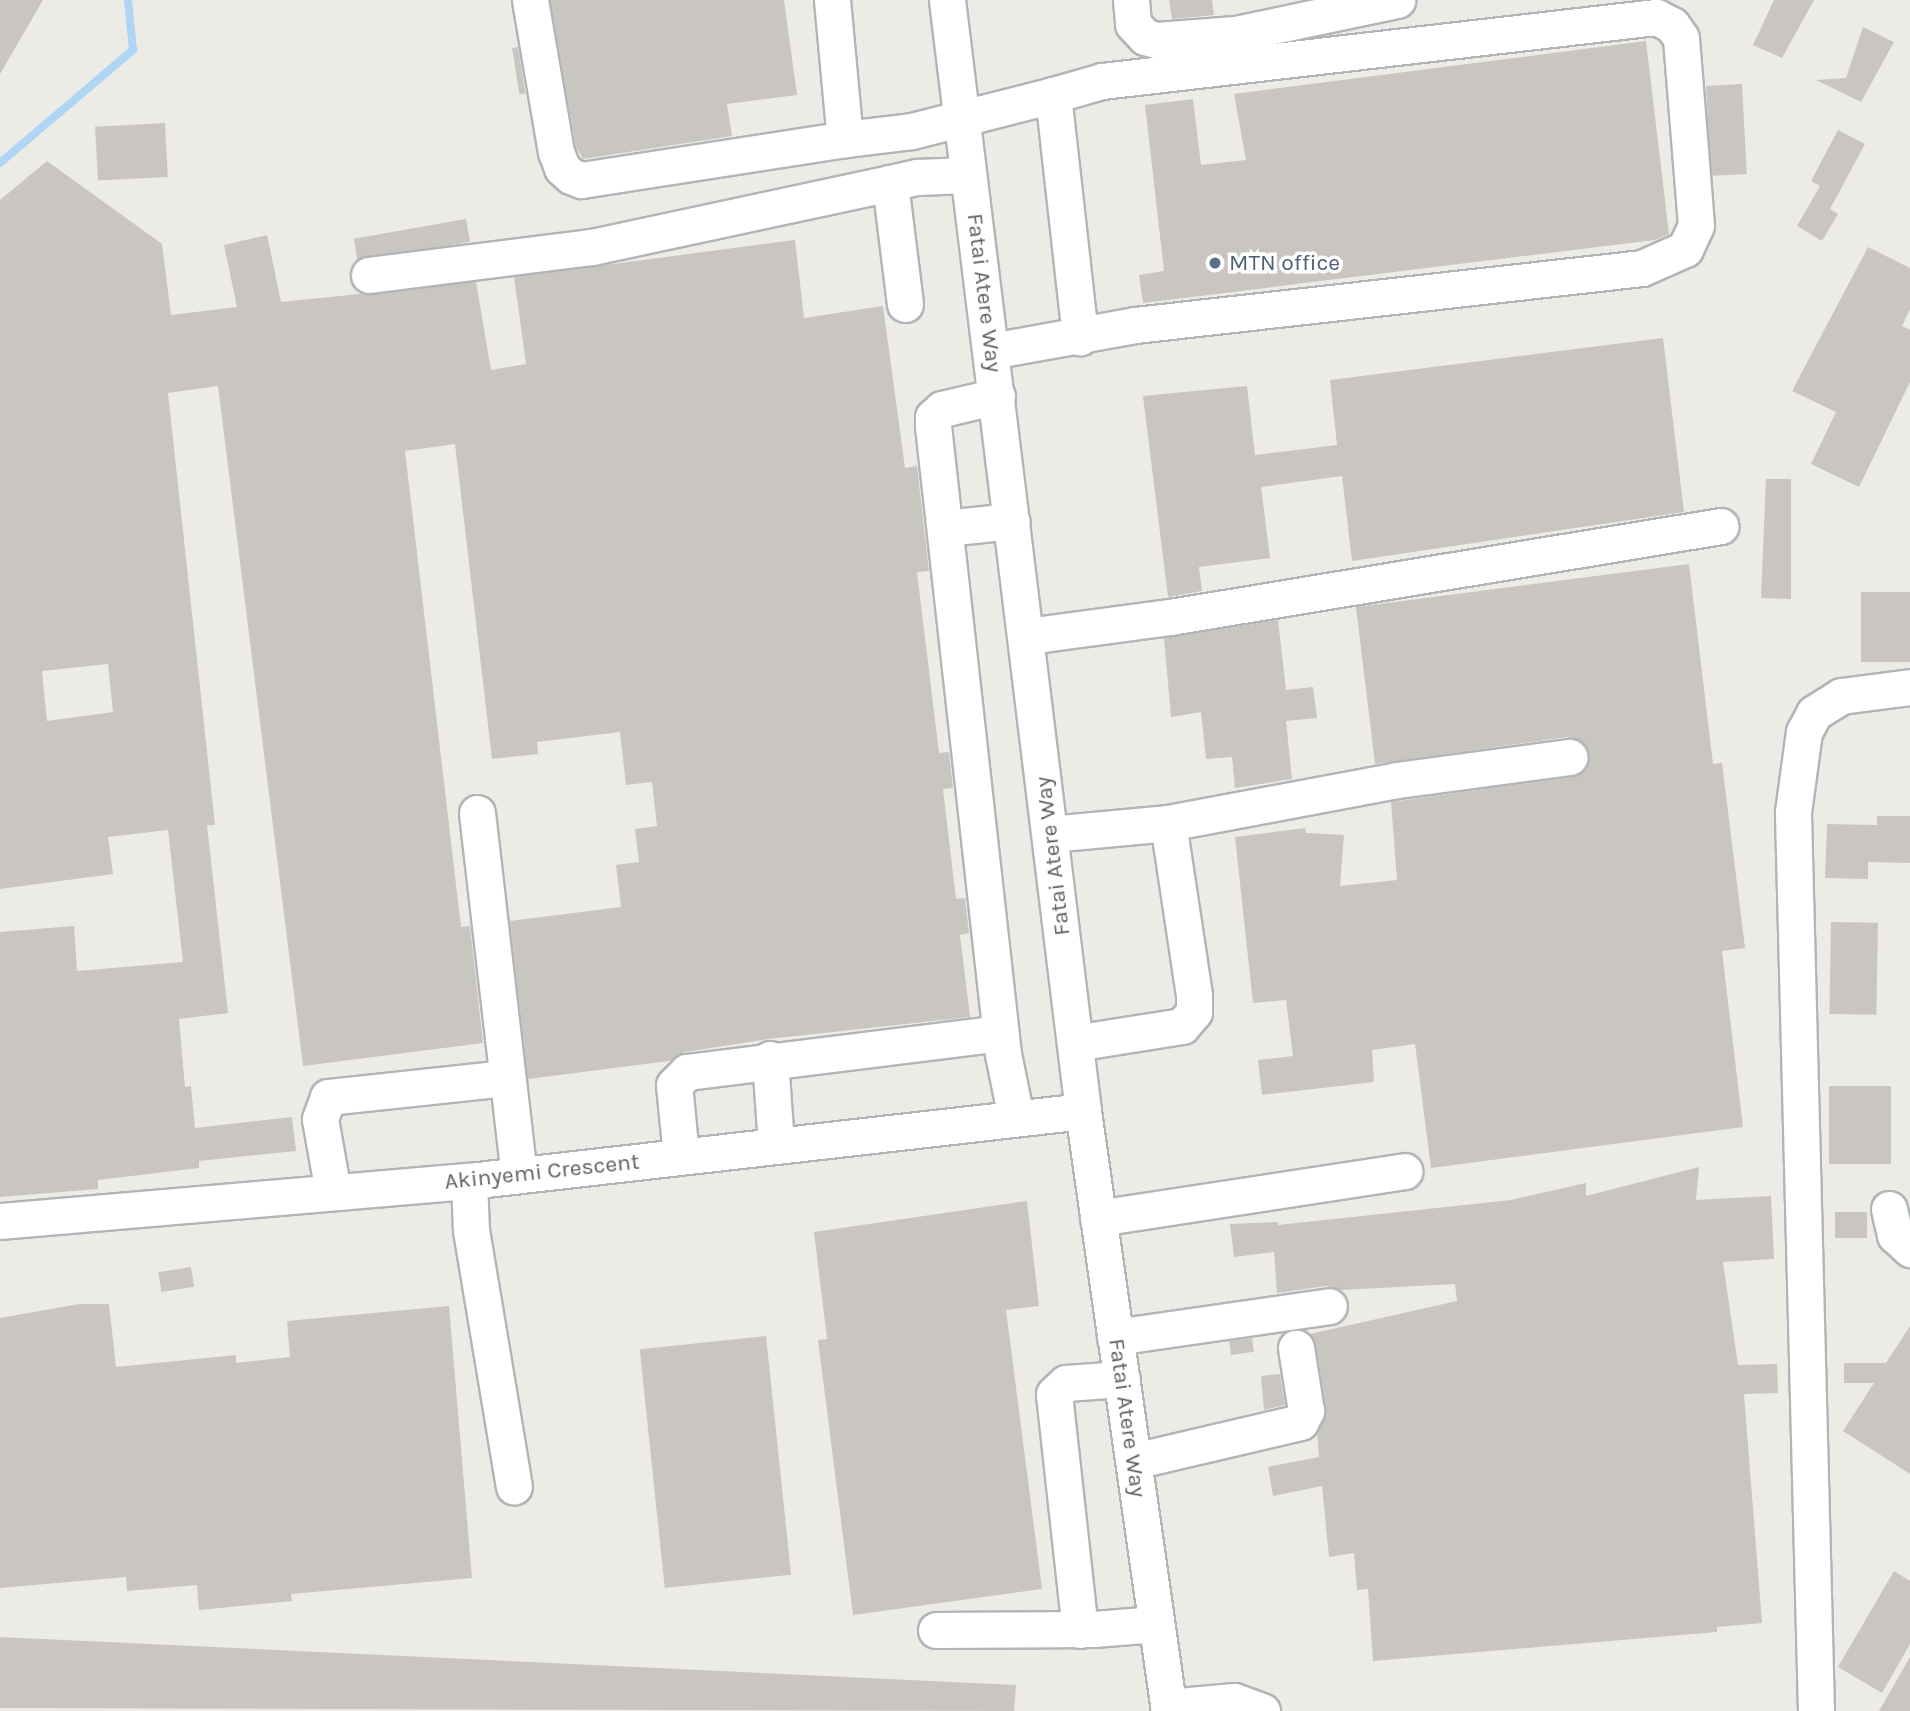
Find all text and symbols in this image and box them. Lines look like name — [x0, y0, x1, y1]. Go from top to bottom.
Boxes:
street label: Fatai Atere Way — [961, 212, 1007, 374]
place label: MTN office — [1229, 249, 1340, 277]
marker: MTN office — [1207, 255, 1223, 271]
street label: Fatai Atere Way — [1030, 775, 1076, 937]
street label: Akinyemi Crescent — [443, 1148, 641, 1196]
street label: Fatai Atere Way — [1102, 1337, 1152, 1499]

